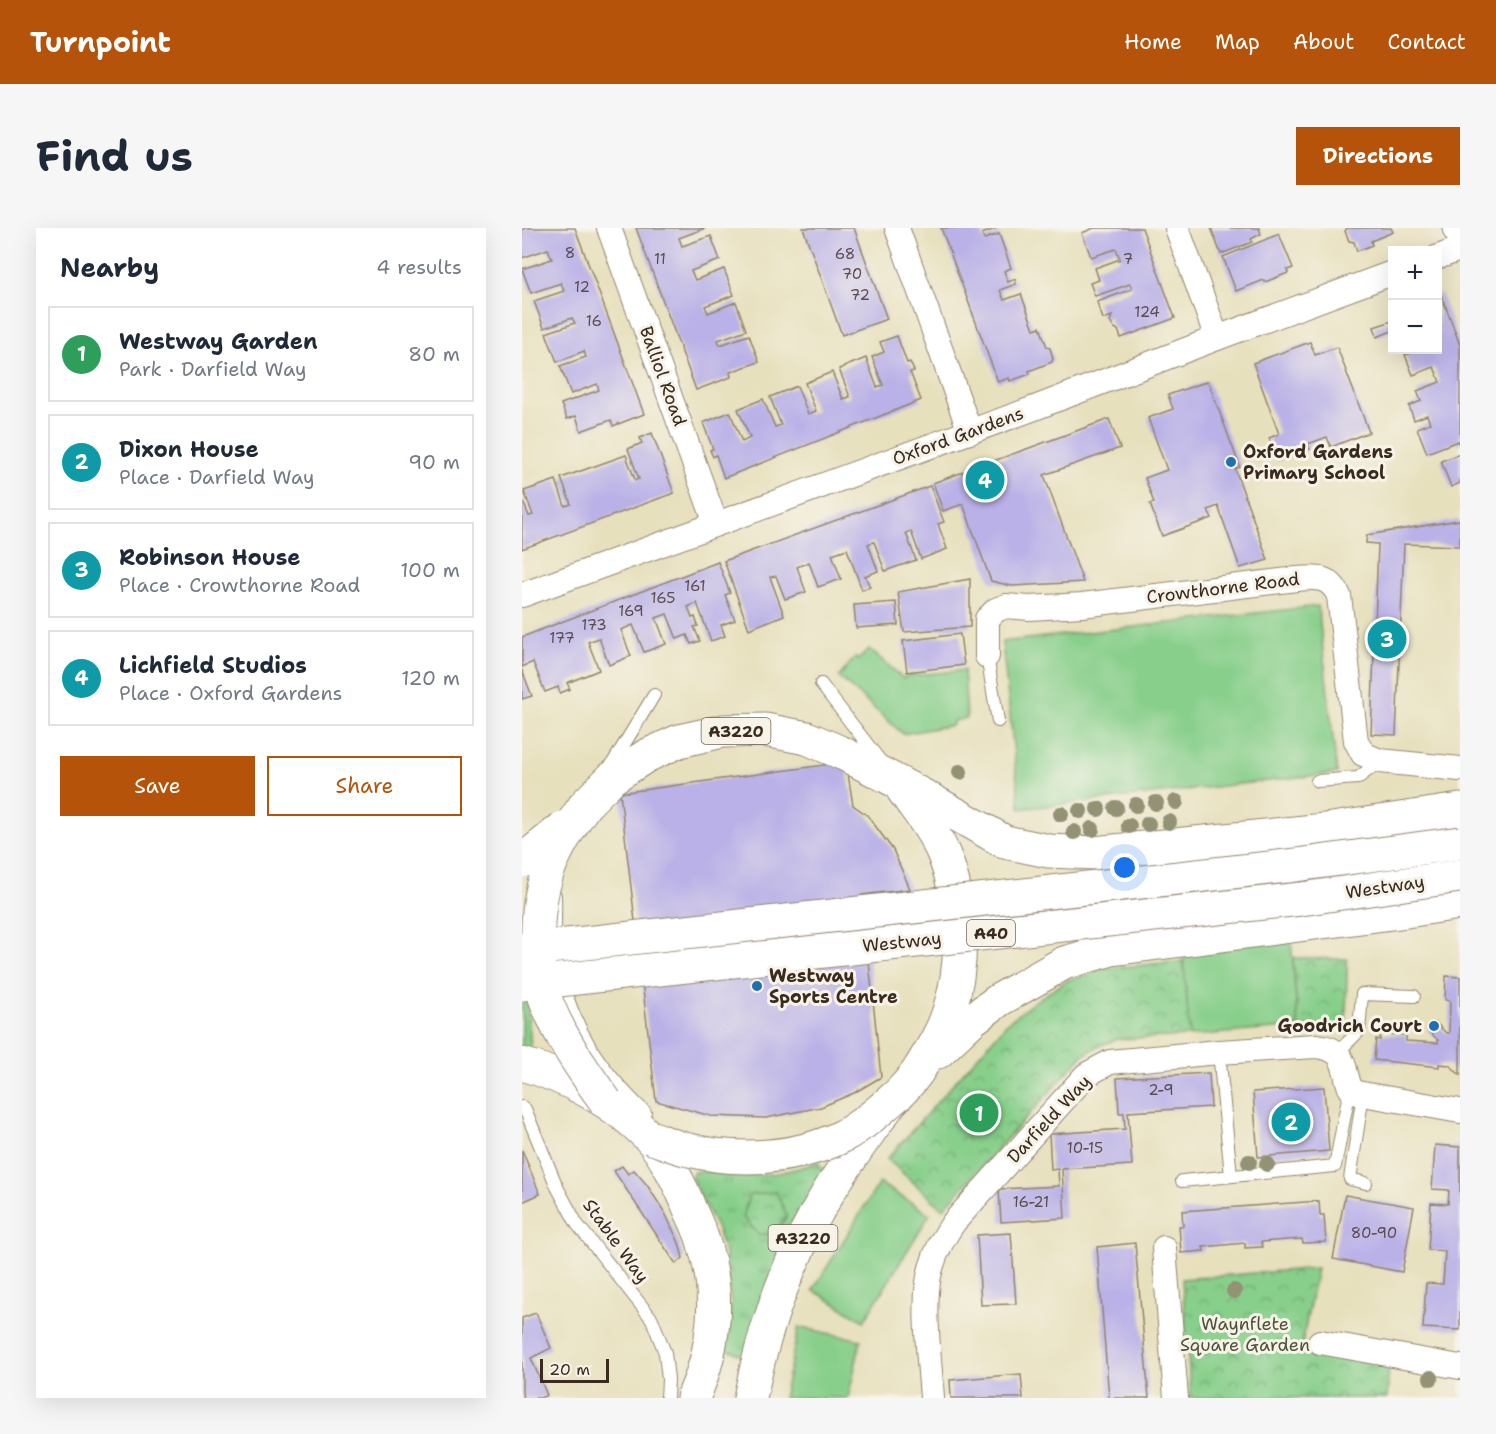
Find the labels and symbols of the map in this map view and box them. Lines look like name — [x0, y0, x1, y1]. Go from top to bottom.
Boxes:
house number: 8 — [565, 243, 575, 263]
house number: 68 — [835, 244, 855, 264]
house number: 11 — [654, 249, 666, 269]
house number: 7 — [1123, 249, 1133, 269]
house number: 70 — [842, 264, 862, 284]
house number: 12 — [574, 277, 590, 297]
house number: 72 — [850, 285, 870, 305]
house number: 124 — [1134, 302, 1160, 322]
house number: 16 — [586, 311, 602, 331]
street label: Balliol Road — [634, 323, 692, 429]
street label: Oxford Gardens — [889, 401, 1027, 471]
place label: Oxford Gardens Primary School — [1243, 440, 1393, 485]
marker: Oxford Gardens Primary School — [1224, 455, 1238, 469]
pin: 4 — [966, 458, 1004, 502]
street label: Crowthorne Road — [1145, 567, 1301, 609]
house number: 161 — [684, 576, 706, 596]
house number: 165 — [651, 588, 675, 608]
house number: 169 — [618, 601, 644, 621]
house number: 173 — [581, 615, 607, 635]
pin: 3 — [1368, 616, 1406, 662]
house number: 177 — [549, 628, 575, 648]
road number: A3220 — [702, 718, 770, 744]
your location — [1110, 853, 1139, 882]
street label: Westway — [1344, 870, 1426, 904]
road number: A40 — [967, 920, 1015, 946]
street label: Westway — [861, 926, 943, 958]
place label: Westway Sports Centre — [769, 964, 898, 1009]
marker: Westway Sports Centre — [750, 979, 764, 993]
place label: Goodrich Court — [1277, 1014, 1422, 1038]
marker: Goodrich Court — [1427, 1019, 1441, 1033]
street label: Darfield Way — [1002, 1070, 1096, 1168]
house number: 2-9 — [1148, 1080, 1174, 1100]
pin: 1 — [960, 1090, 998, 1136]
pin: 2 — [1272, 1100, 1310, 1144]
house number: 10-15 — [1067, 1138, 1103, 1158]
house number: 16-21 — [1013, 1192, 1049, 1212]
street label: Stable Way — [577, 1194, 655, 1288]
house number: 80-90 — [1351, 1223, 1397, 1243]
road number: A3220 — [768, 1225, 838, 1251]
park label: Waynflete Square Garden — [1180, 1312, 1310, 1357]
scale bar — [540, 1356, 609, 1384]

